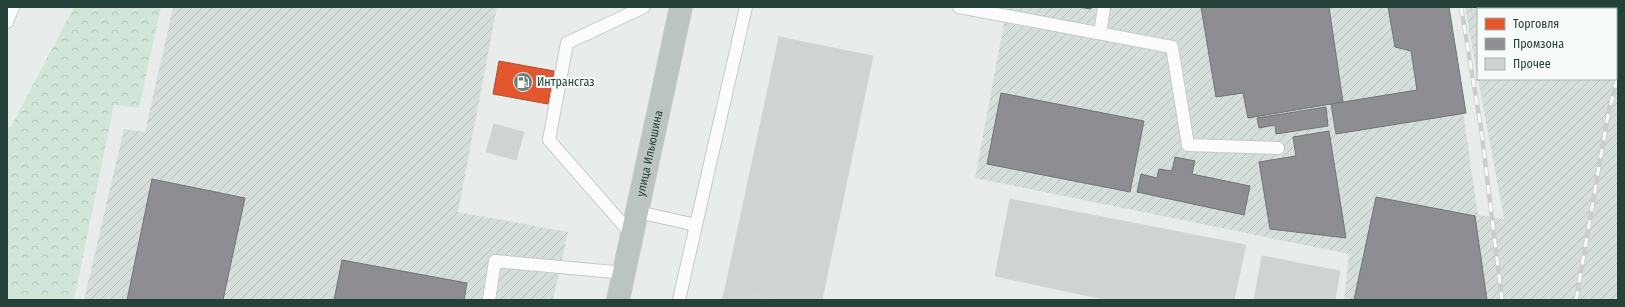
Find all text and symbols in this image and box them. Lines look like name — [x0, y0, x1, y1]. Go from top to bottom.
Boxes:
legend — [1477, 8, 1617, 80]
text: Торговля — [1513, 17, 1559, 31]
text: Промзона — [1513, 37, 1564, 51]
text: Прочее — [1513, 57, 1551, 71]
fuel station icon: Интрансгаз — [512, 71, 534, 93]
place label: Интрансгаз — [537, 75, 595, 89]
street label: улица Ильюшина — [633, 109, 666, 198]

